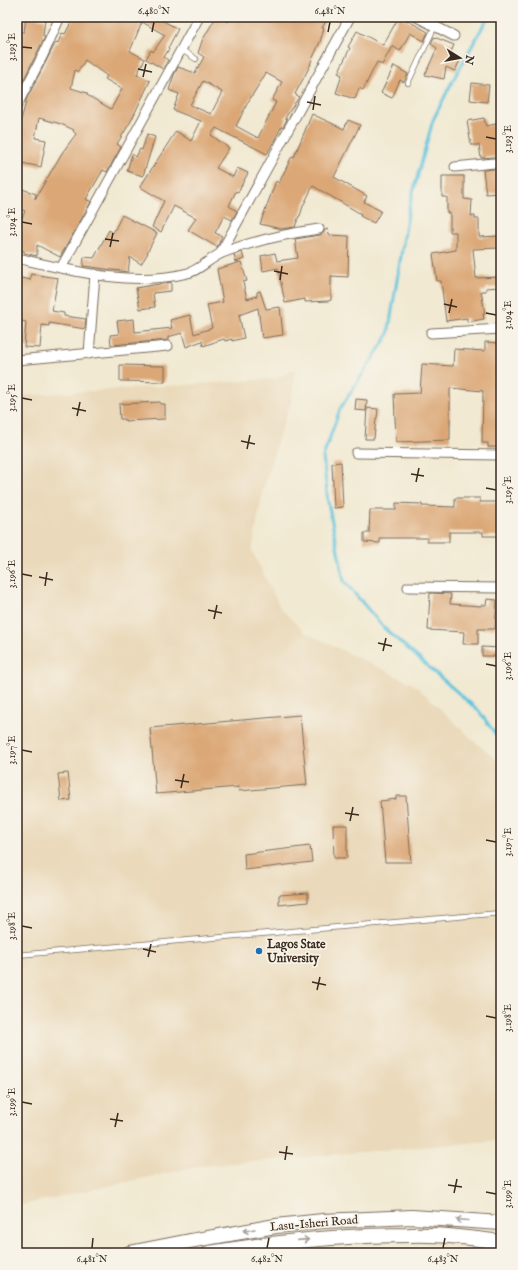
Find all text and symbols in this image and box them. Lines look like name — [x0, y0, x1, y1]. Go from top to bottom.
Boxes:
text: 6.480°N — [138, 5, 170, 18]
text: 6.481°N — [315, 5, 346, 18]
text: 3.193°E — [6, 33, 19, 61]
north arrow — [440, 38, 480, 78]
text: N — [461, 53, 477, 66]
text: 3.193°E — [502, 125, 515, 153]
text: 3.194°E — [6, 207, 19, 236]
text: 3.194°E — [502, 300, 515, 329]
text: 3.195°E — [6, 384, 19, 412]
text: 3.195°E — [502, 476, 515, 504]
text: 3.196°E — [6, 560, 19, 588]
text: 3.196°E — [502, 652, 515, 680]
text: 3.197°E — [6, 736, 19, 764]
text: 3.197°E — [502, 828, 515, 856]
text: 3.198°E — [6, 912, 19, 940]
place label: Lagos State University — [266, 937, 326, 967]
marker: Lagos State University — [254, 946, 264, 956]
text: 3.198°E — [502, 1004, 515, 1032]
text: 3.199°E — [6, 1088, 19, 1116]
text: 3.199°E — [502, 1180, 515, 1208]
street label: Lasu-Isheri Road — [269, 1212, 359, 1235]
one-way arrow — [456, 1216, 469, 1223]
one-way arrow — [243, 1227, 256, 1235]
one-way arrow — [296, 1237, 309, 1244]
text: 6.481°N — [77, 1253, 108, 1266]
text: 6.482°N — [251, 1253, 283, 1266]
text: 6.483°N — [428, 1253, 459, 1266]

